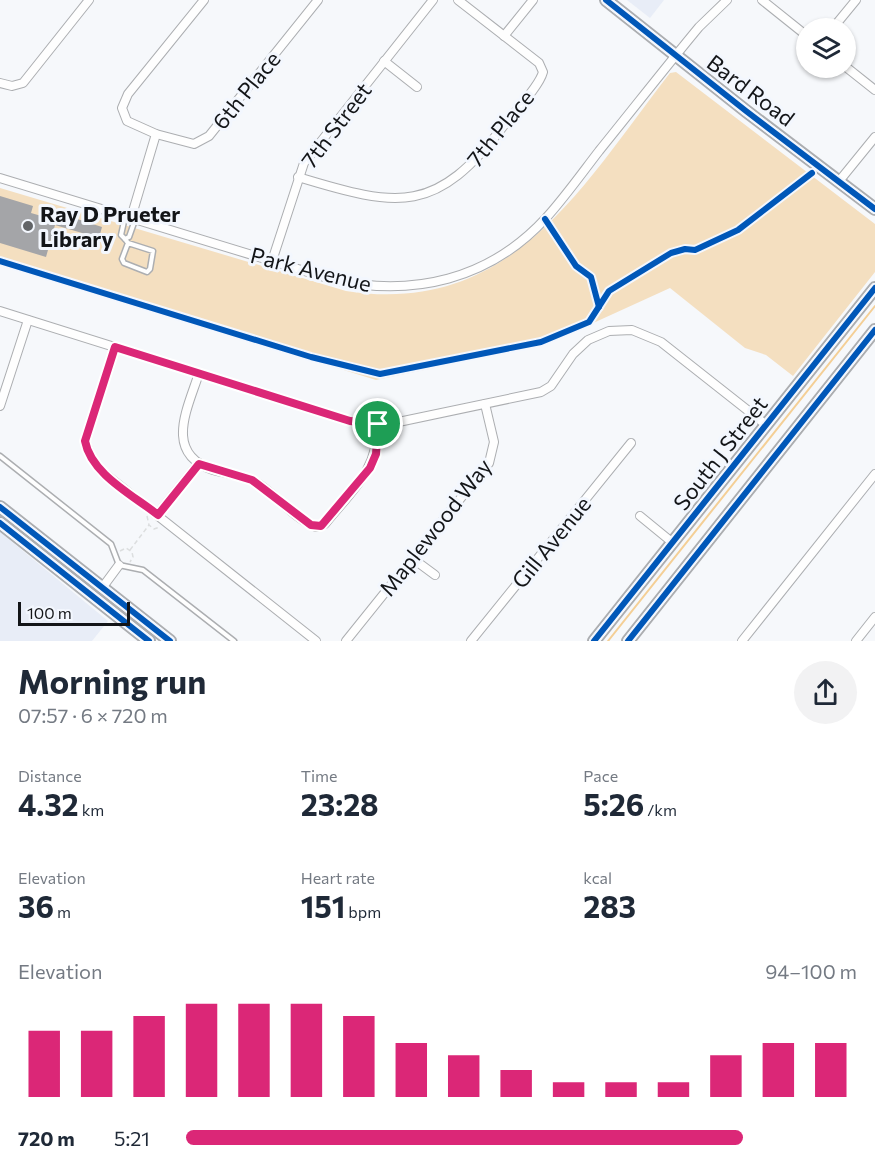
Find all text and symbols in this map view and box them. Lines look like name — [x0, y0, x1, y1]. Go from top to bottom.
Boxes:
map controls — [796, 18, 856, 78]
button: layers — [796, 18, 856, 78]
street label: 6th Place — [206, 46, 286, 134]
street label: Bard Road — [702, 48, 800, 132]
street label: 7th Street — [295, 77, 377, 173]
street label: 7th Place — [461, 84, 539, 172]
place label: Ray D Prueter Library — [40, 200, 180, 252]
marker: Ray D Prueter Library — [21, 219, 35, 233]
street label: Park Avenue — [248, 241, 374, 297]
street label: South J Street — [667, 391, 773, 515]
pin — [352, 398, 403, 449]
icon: arrive — [361, 407, 394, 440]
street label: Maplewood Way — [373, 453, 497, 601]
street label: Gill Avenue — [506, 491, 596, 593]
scale bar — [18, 599, 130, 626]
text: 100 m — [27, 603, 72, 622]
text: Morning run — [18, 660, 206, 701]
button: share — [794, 661, 857, 724]
text: 07:57 · 6 × 720 m — [18, 703, 168, 727]
text: Distance — [18, 766, 82, 785]
text: Time — [301, 766, 337, 785]
text: Pace — [583, 766, 618, 785]
text: 4.32 — [18, 785, 79, 822]
text: 23:28 — [301, 785, 379, 822]
text: 5:26 — [583, 785, 644, 822]
text: km — [79, 800, 104, 819]
text: /km — [644, 800, 677, 819]
text: Elevation — [18, 868, 86, 887]
text: Heart rate — [301, 868, 375, 887]
text: kcal — [583, 868, 612, 887]
text: 36 — [18, 887, 54, 924]
text: 151 — [301, 887, 345, 924]
text: 283 — [583, 887, 636, 924]
text: m — [54, 902, 71, 921]
text: bpm — [345, 902, 381, 921]
text: Elevation — [18, 959, 103, 983]
text: 94–100 m — [765, 959, 857, 983]
text: 720 m — [18, 1126, 75, 1150]
text: 5:21 — [114, 1126, 150, 1150]

